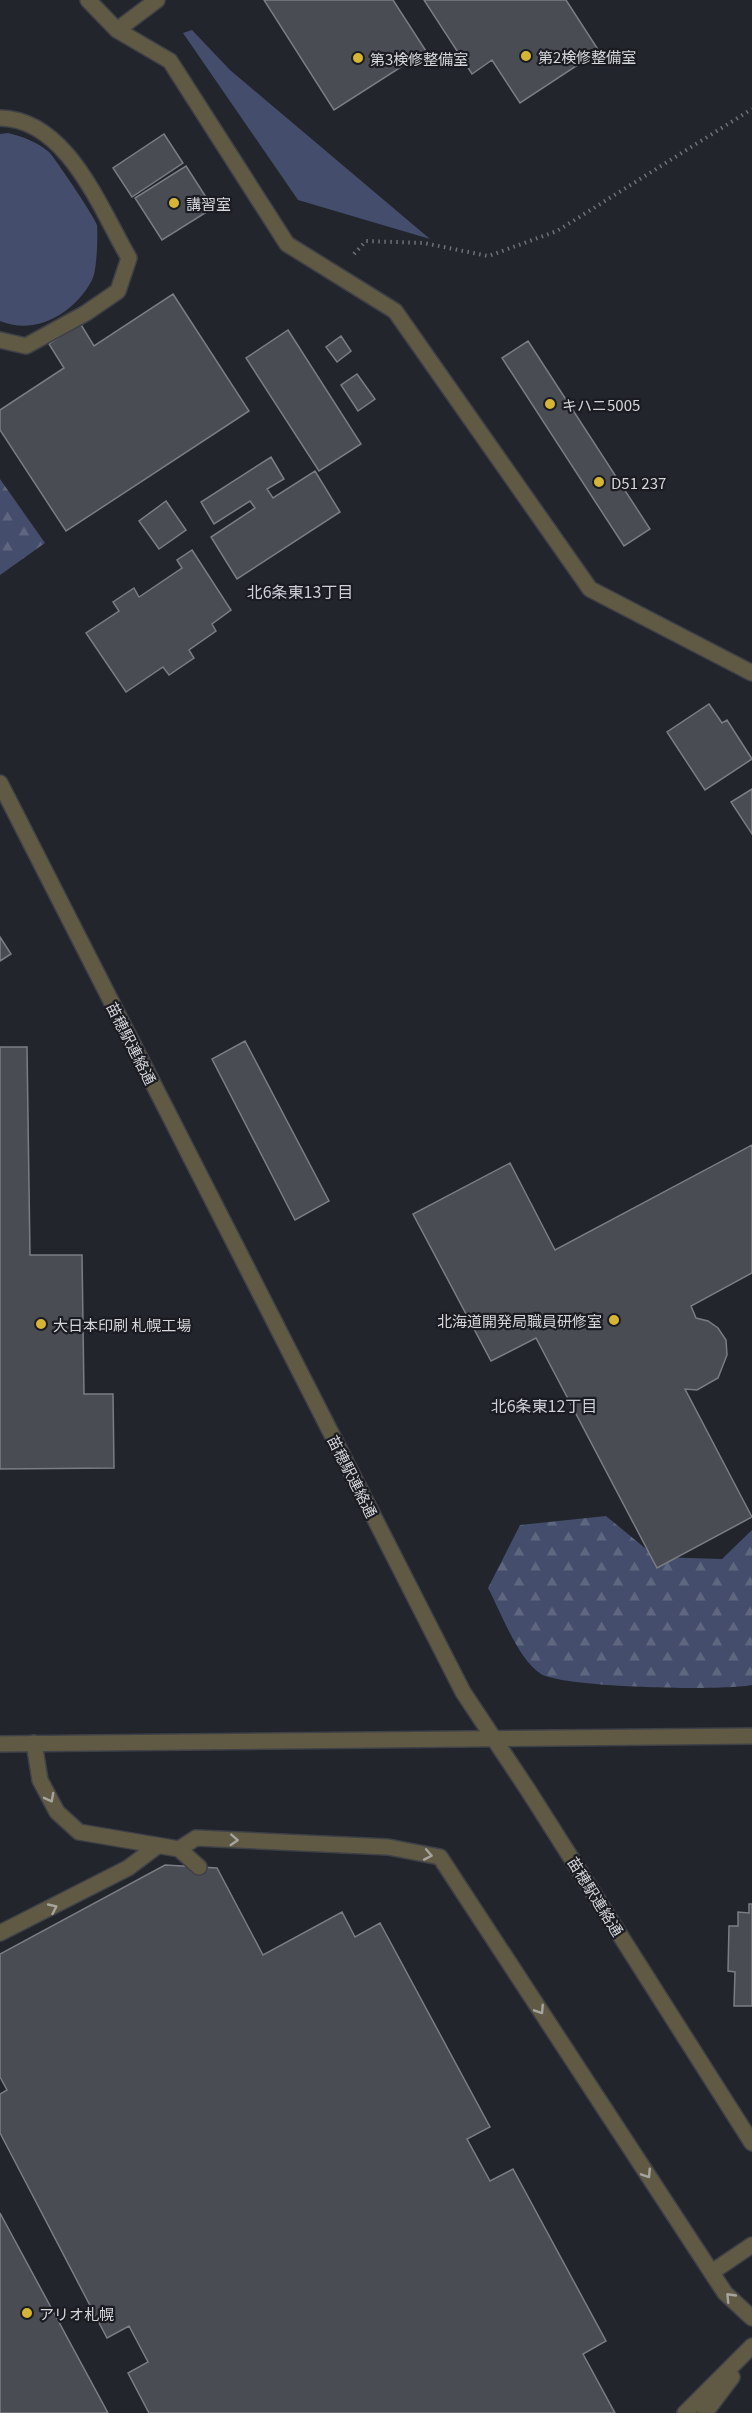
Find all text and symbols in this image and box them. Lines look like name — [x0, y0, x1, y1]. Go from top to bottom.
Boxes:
place label: 第2検修整備室 — [538, 46, 636, 67]
place label: 第3検修整備室 — [370, 48, 468, 69]
marker: 第2検修整備室 — [519, 49, 533, 63]
marker: 第3検修整備室 — [351, 51, 365, 65]
place label: 講習室 — [186, 193, 231, 214]
marker: 講習室 — [167, 196, 181, 210]
place label: キハニ5005 — [562, 394, 640, 415]
marker: キハニ5005 — [543, 397, 557, 411]
place label: D51 237 — [611, 472, 666, 493]
marker: D51 237 — [592, 475, 606, 489]
district label: 北6条東13丁目 — [247, 579, 353, 603]
street label: 苗穂駅連絡通 — [102, 998, 162, 1088]
place label: 北海道開発局職員研修室 — [437, 1310, 602, 1331]
marker: 北海道開発局職員研修室 — [607, 1313, 621, 1327]
place label: 大日本印刷 札幌工場 — [53, 1314, 191, 1335]
marker: 大日本印刷 札幌工場 — [34, 1317, 48, 1331]
district label: 北6条東12丁目 — [491, 1393, 597, 1417]
street label: 苗穂駅連絡通 — [323, 1431, 383, 1521]
one-way arrow — [43, 1792, 54, 1803]
one-way arrow — [230, 1833, 239, 1846]
one-way arrow — [423, 1848, 433, 1861]
street label: 苗穂駅連絡通 — [563, 1852, 629, 1940]
one-way arrow — [46, 1904, 57, 1916]
one-way arrow — [533, 2004, 544, 2015]
one-way arrow — [640, 2167, 651, 2178]
one-way arrow — [726, 2293, 737, 2303]
place label: アリオ札幌 — [39, 2303, 114, 2324]
marker: アリオ札幌 — [20, 2306, 34, 2320]

